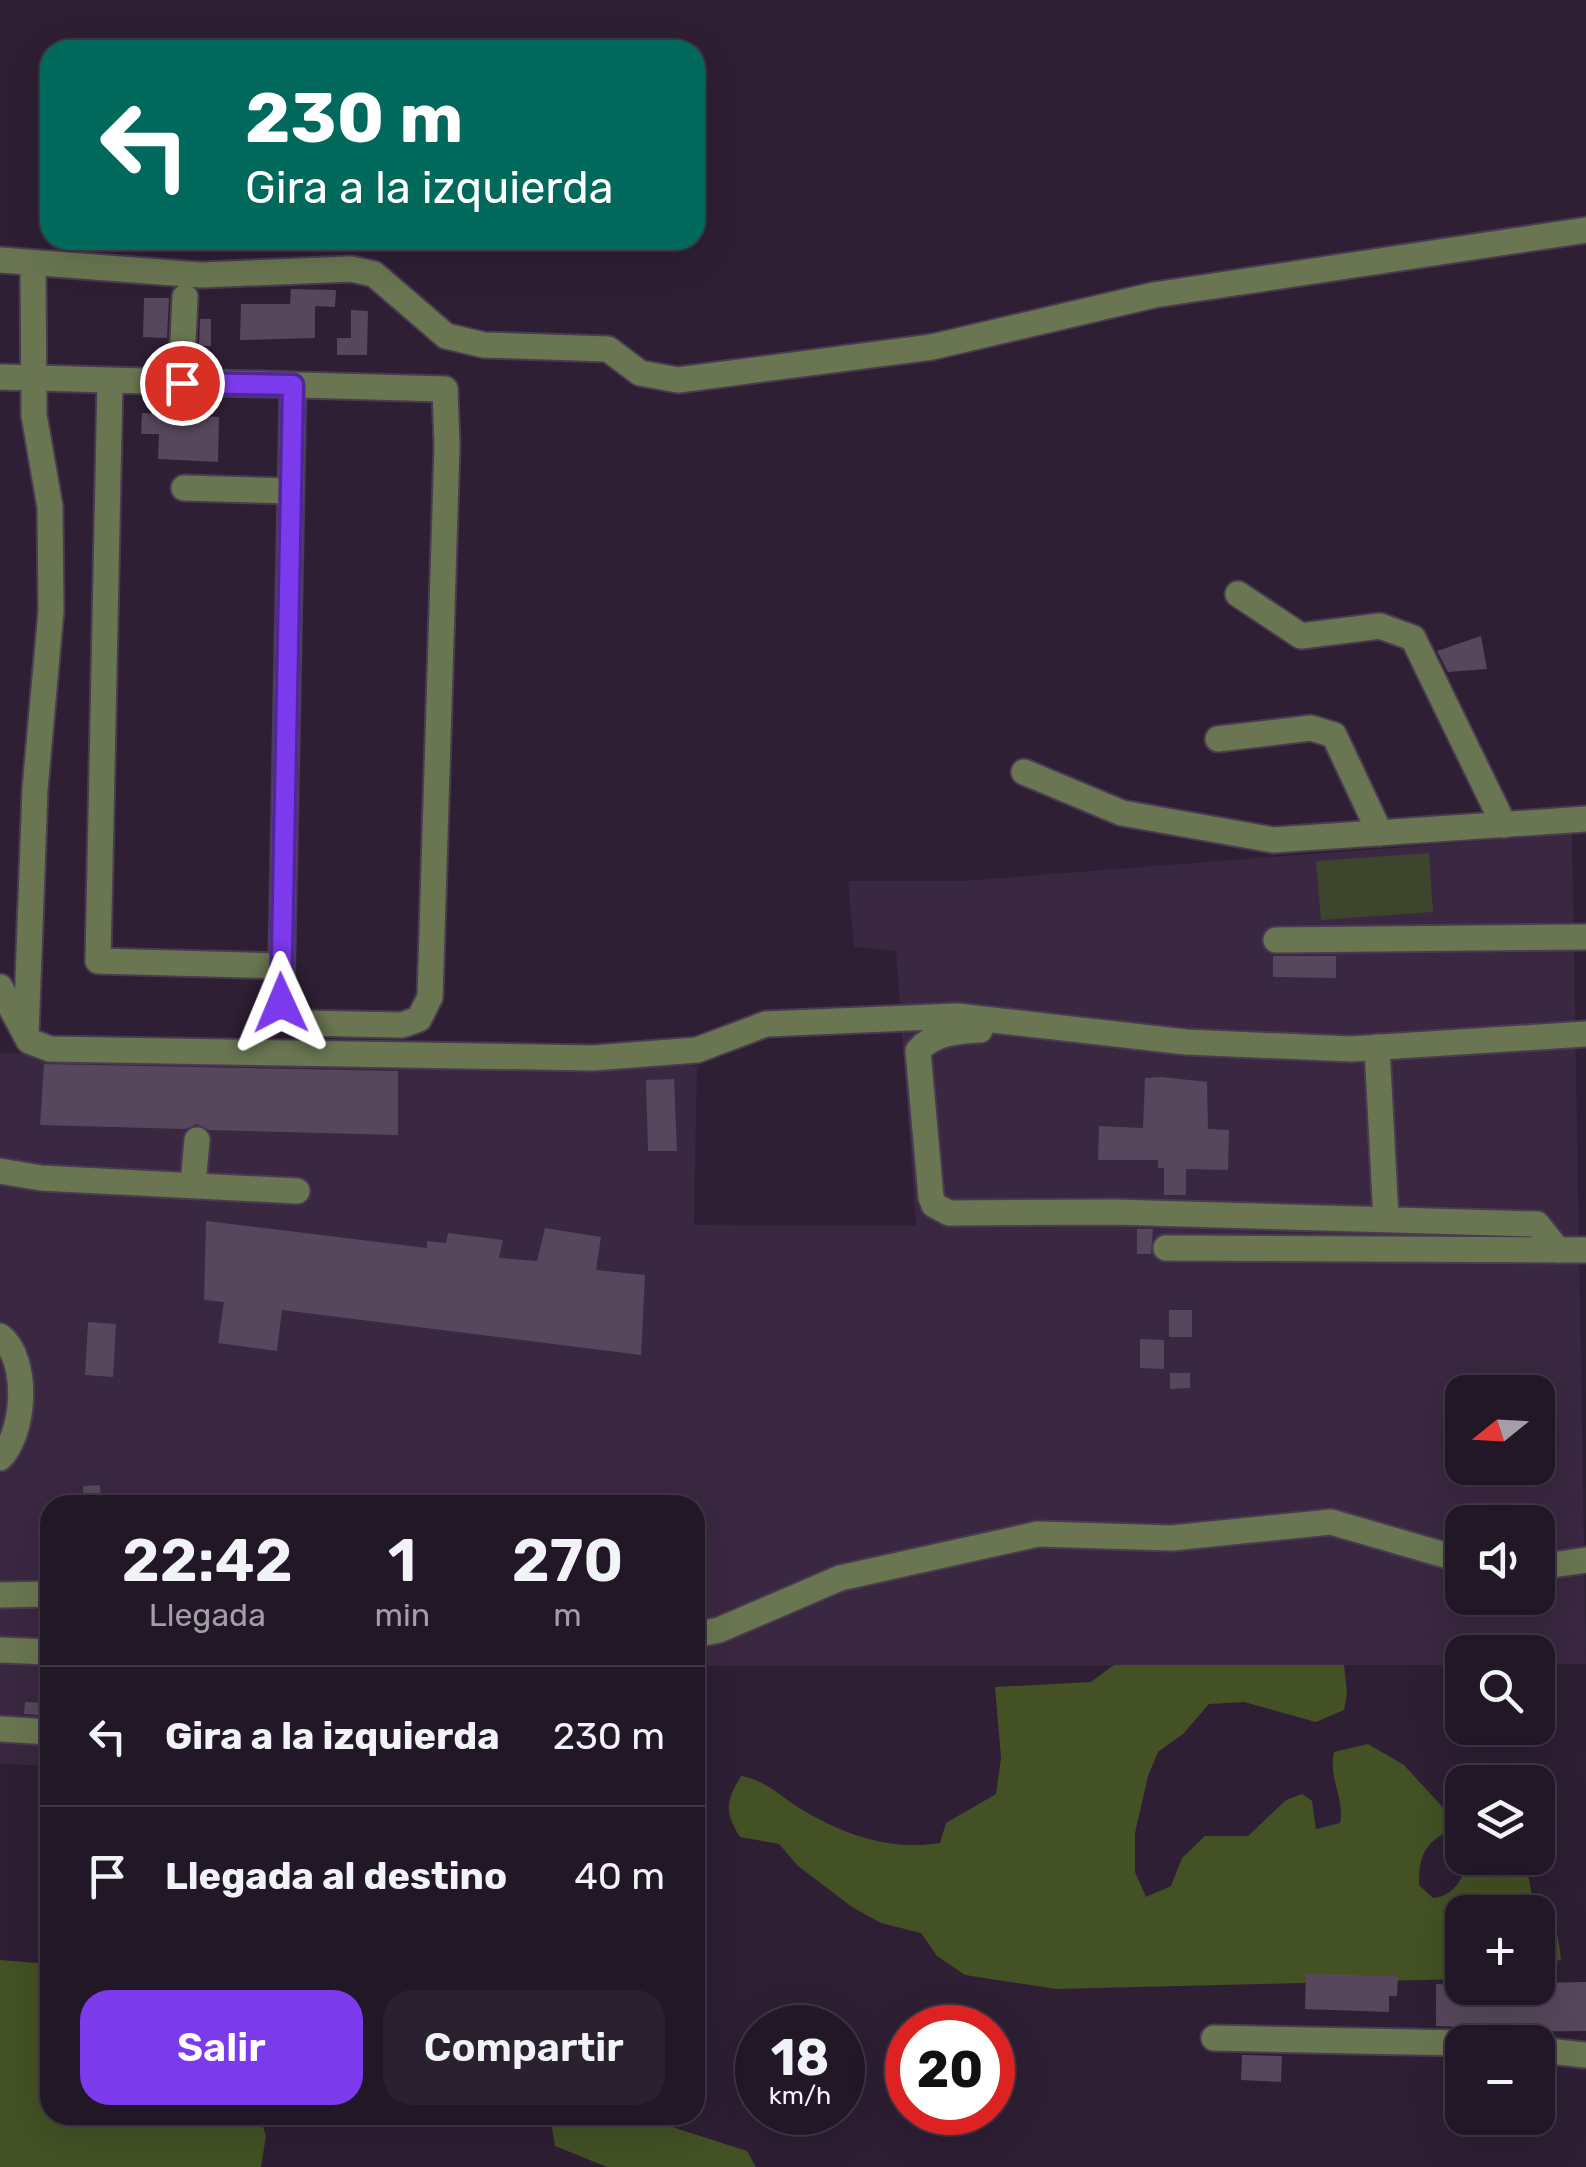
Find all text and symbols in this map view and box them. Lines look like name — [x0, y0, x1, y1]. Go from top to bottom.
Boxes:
text: 230 m — [245, 77, 463, 160]
icon: left — [80, 80, 210, 210]
text: Gira a la izquierda — [245, 161, 614, 214]
pin — [140, 341, 225, 426]
icon: arrive — [155, 356, 210, 411]
position arrow — [229, 951, 333, 1055]
north arrow — [1445, 1375, 1555, 1485]
map controls — [1445, 1375, 1555, 2135]
button: sound — [1445, 1505, 1555, 1615]
text: 22:42 — [122, 1525, 293, 1596]
text: 1 — [388, 1525, 417, 1596]
text: 270 — [512, 1525, 623, 1596]
text: Llegada — [149, 1596, 266, 1634]
text: min — [374, 1596, 430, 1634]
text: m — [553, 1596, 582, 1634]
button: search — [1445, 1635, 1555, 1745]
icon: left — [80, 1709, 135, 1764]
text: Gira a la izquierda — [165, 1713, 500, 1759]
text: 230 m — [553, 1713, 665, 1759]
button: layers — [1445, 1765, 1555, 1875]
icon: arrive — [80, 1849, 135, 1904]
text: Llegada al destino — [165, 1853, 507, 1899]
text: 40 m — [574, 1853, 665, 1899]
button: + — [1445, 1895, 1555, 2005]
button: Salir — [80, 1990, 363, 2105]
button: Compartir — [383, 1990, 665, 2105]
speed limit sign: 20 — [885, 2005, 1015, 2135]
button: − — [1445, 2025, 1555, 2135]
text: 18 — [771, 2028, 829, 2088]
text: km/h — [769, 2081, 831, 2110]

